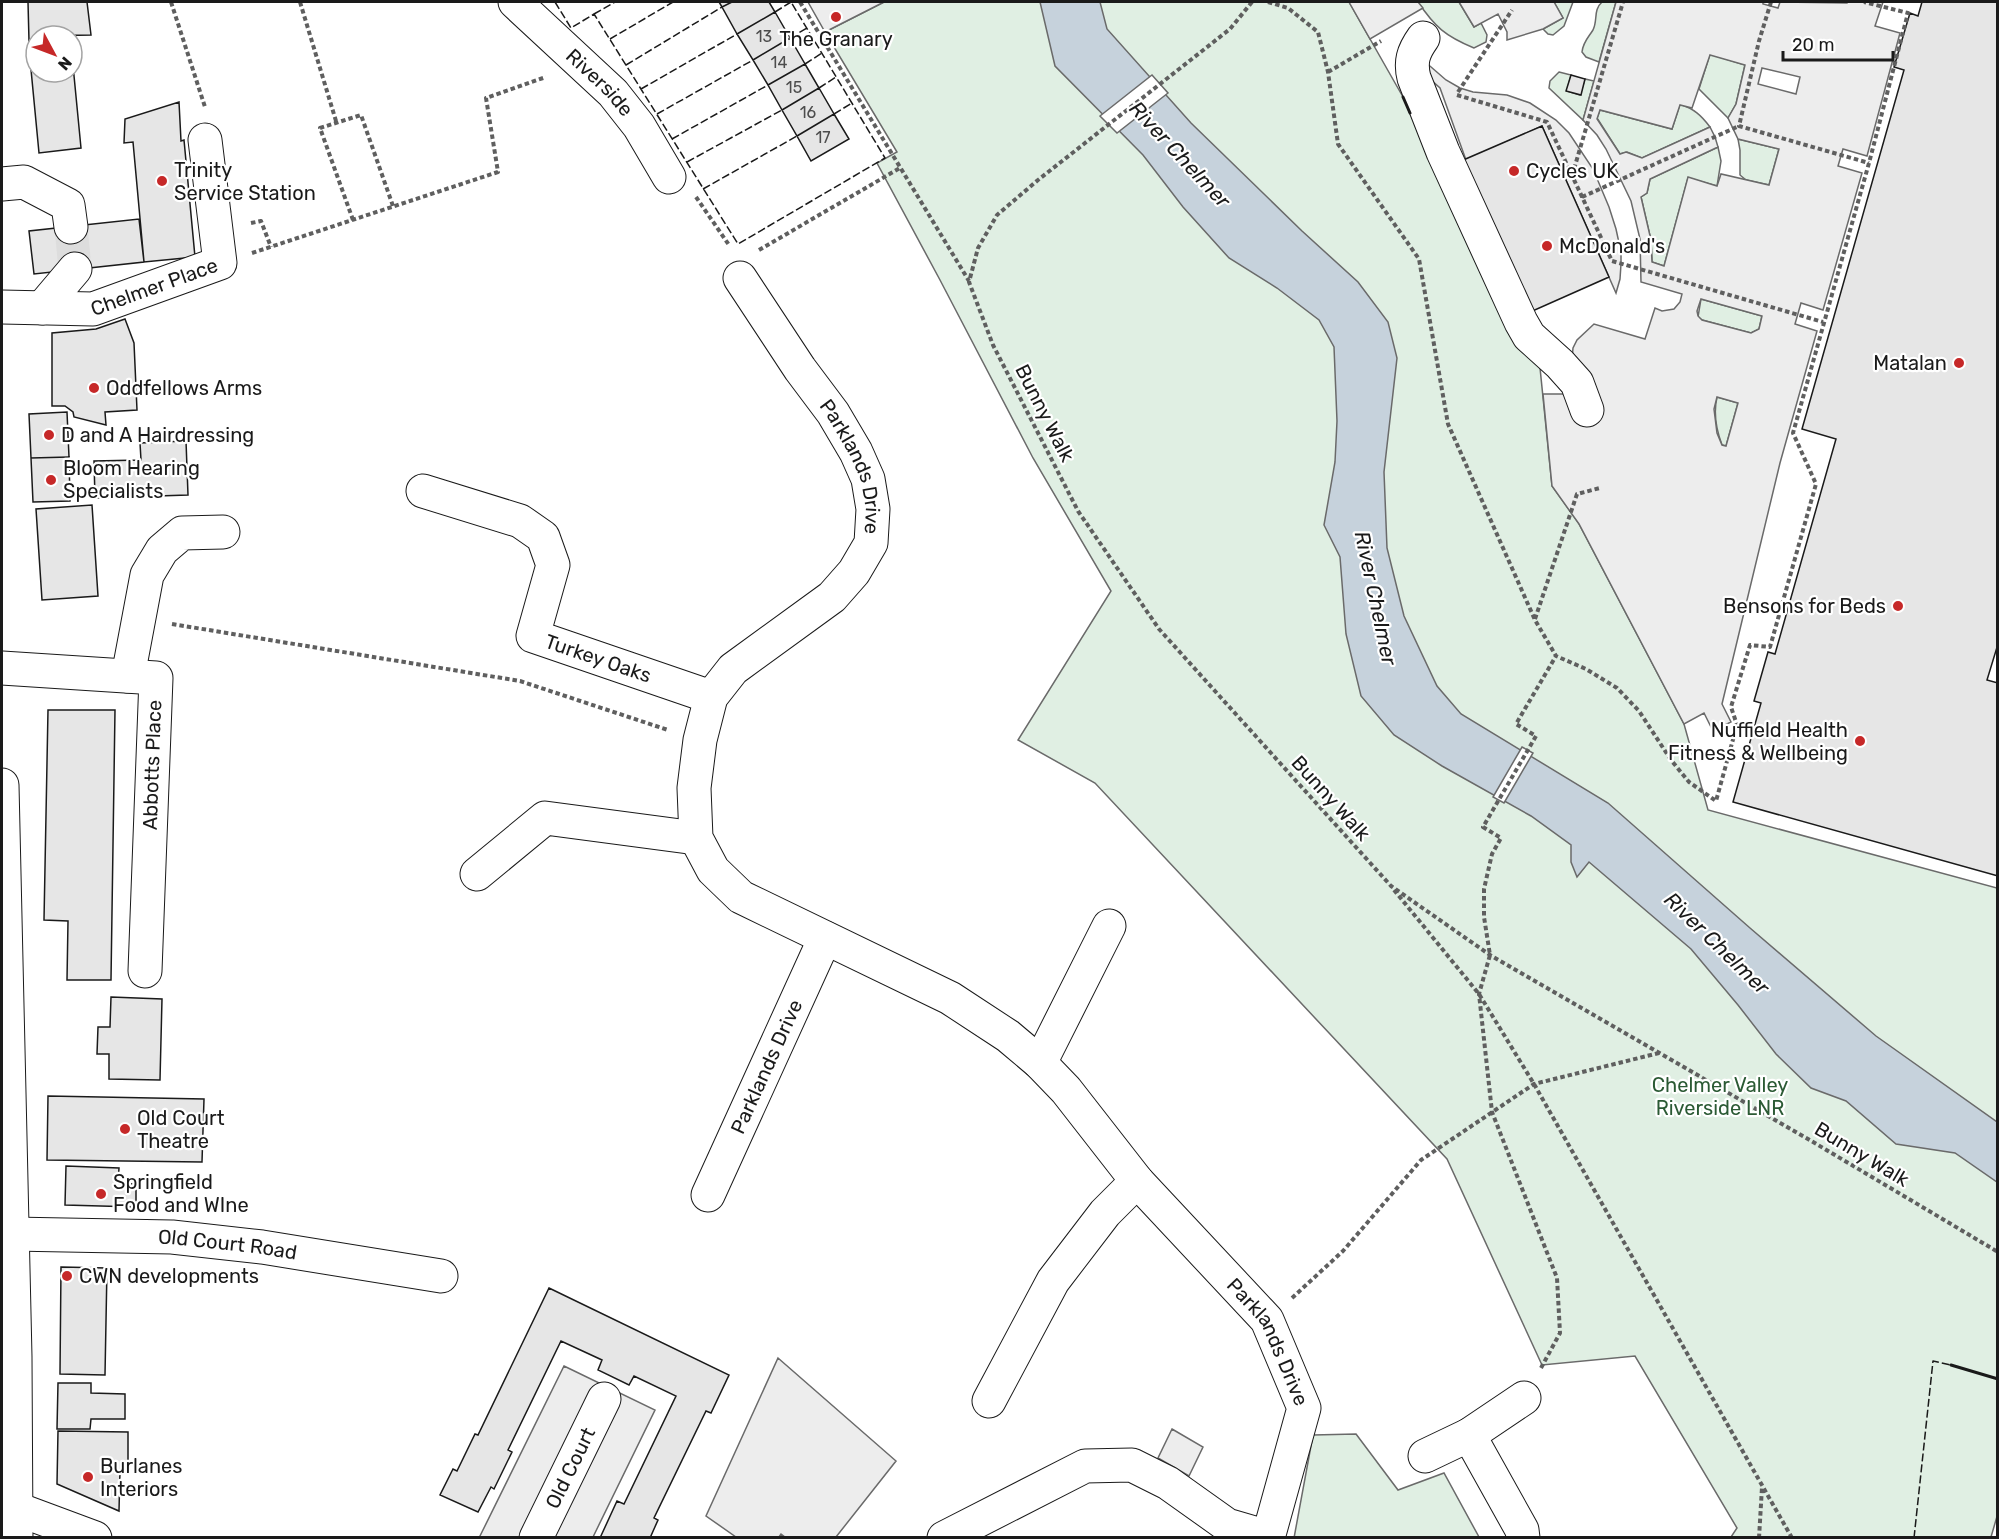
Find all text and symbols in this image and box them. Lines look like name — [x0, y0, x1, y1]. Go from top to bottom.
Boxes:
marker: The Granary — [829, 10, 843, 24]
north arrow — [24, 24, 84, 84]
scale bar — [1783, 24, 1892, 62]
house number: 13 — [756, 27, 772, 46]
place label: The Granary — [779, 27, 893, 51]
text: 20 m — [1792, 34, 1834, 56]
street label: Riverside — [561, 44, 639, 121]
text: N — [54, 53, 76, 74]
house number: 14 — [771, 53, 787, 72]
house number: 15 — [786, 78, 802, 97]
water label: River Chelmer — [1124, 96, 1236, 213]
house number: 16 — [800, 103, 817, 122]
house number: 17 — [815, 128, 831, 147]
place label: Trinity Service Station — [174, 158, 316, 205]
place label: Cycles UK — [1526, 159, 1618, 183]
marker: Cycles UK — [1507, 164, 1521, 178]
marker: Trinity Service Station — [155, 174, 169, 188]
place label: McDonald's — [1559, 234, 1665, 258]
marker: McDonald's — [1540, 239, 1554, 253]
street label: Chelmer Place — [87, 253, 221, 321]
place label: Matalan — [1873, 351, 1947, 375]
marker: Matalan — [1952, 356, 1966, 370]
street label: Bunny Walk — [1010, 360, 1080, 466]
place label: Oddfellows Arms — [106, 376, 262, 400]
marker: Oddfellows Arms — [87, 381, 101, 395]
street label: Parklands Drive — [815, 394, 885, 535]
place label: D and A Hairdressing — [61, 423, 254, 447]
marker: D and A Hairdressing — [42, 428, 56, 442]
place label: Bloom Hearing Specialists — [63, 456, 200, 503]
marker: Bloom Hearing Specialists — [44, 473, 58, 487]
water label: River Chelmer — [1350, 529, 1403, 668]
place label: Bensons for Beds — [1723, 594, 1886, 618]
marker: Bensons for Beds — [1891, 599, 1905, 613]
street label: Turkey Oaks — [542, 629, 654, 688]
street label: Abbotts Place — [138, 699, 166, 831]
place label: Nuffield Health Fitness & Wellbeing — [1668, 718, 1848, 765]
marker: Nuffield Health Fitness & Wellbeing — [1853, 734, 1867, 748]
street label: Bunny Walk — [1287, 751, 1376, 846]
water label: River Chelmer — [1659, 887, 1776, 1000]
street label: Parklands Drive — [725, 996, 807, 1138]
park label: Chelmer Valley Riverside LNR — [1652, 1073, 1788, 1120]
place label: Old Court Theatre — [137, 1106, 225, 1153]
street label: Bunny Walk — [1810, 1116, 1914, 1192]
marker: Old Court Theatre — [118, 1122, 132, 1136]
place label: Springfield Food and WIne — [113, 1170, 249, 1217]
marker: Springfield Food and WIne — [94, 1187, 108, 1201]
street label: Old Court Road — [158, 1225, 299, 1264]
place label: CWN developments — [79, 1264, 259, 1288]
marker: CWN developments — [60, 1269, 74, 1283]
street label: Parklands Drive — [1222, 1273, 1314, 1409]
street label: Old Court — [540, 1423, 600, 1513]
place label: Burlanes Interiors — [100, 1454, 182, 1501]
marker: Burlanes Interiors — [81, 1470, 95, 1484]

